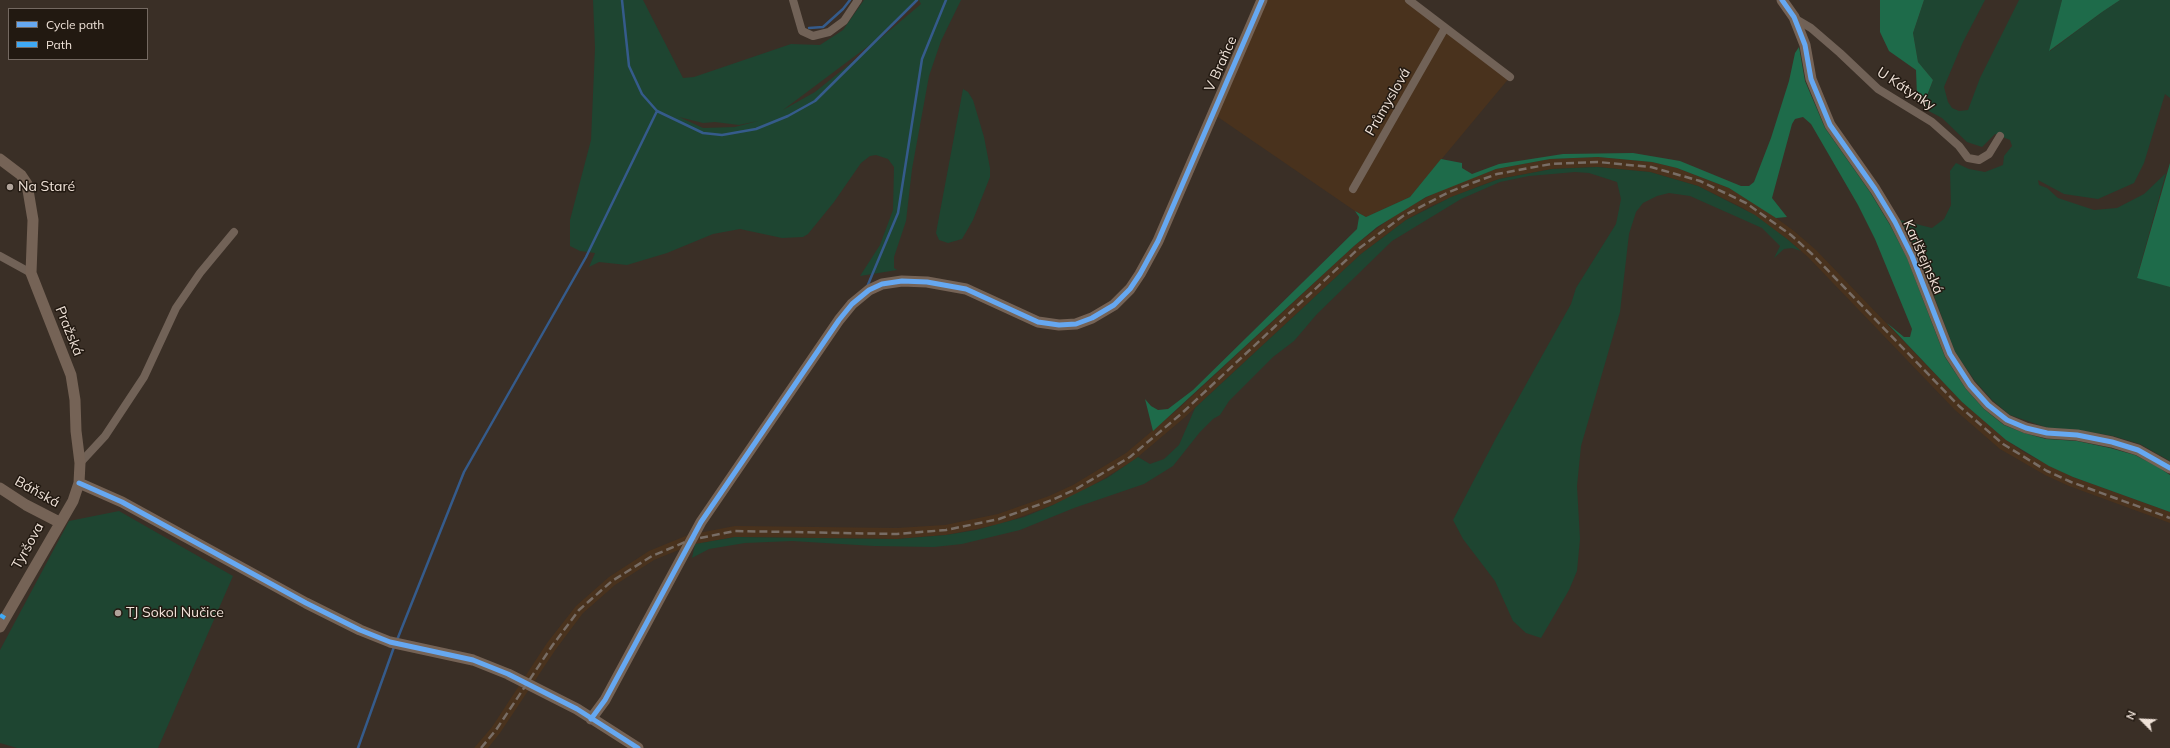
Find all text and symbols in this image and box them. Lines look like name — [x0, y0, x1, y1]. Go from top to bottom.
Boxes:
legend — [8, 8, 148, 60]
text: Cycle path — [46, 17, 104, 32]
street label: V Braňce — [1201, 34, 1241, 94]
text: Path — [46, 37, 72, 52]
street label: U Kátynky — [1874, 64, 1938, 114]
street label: Průmyslová — [1362, 65, 1414, 139]
place label: Na Staré — [18, 179, 75, 195]
marker: Na Staré — [5, 182, 15, 192]
street label: Karlštejnská — [1899, 217, 1947, 297]
street label: Pražská — [51, 304, 87, 358]
street label: Báňská — [12, 473, 62, 511]
street label: Tyršova — [8, 520, 48, 572]
place label: TJ Sokol Nučice — [126, 605, 224, 621]
marker: TJ Sokol Nučice — [113, 608, 123, 618]
north arrow — [2122, 700, 2162, 740]
text: N — [2123, 708, 2139, 722]

